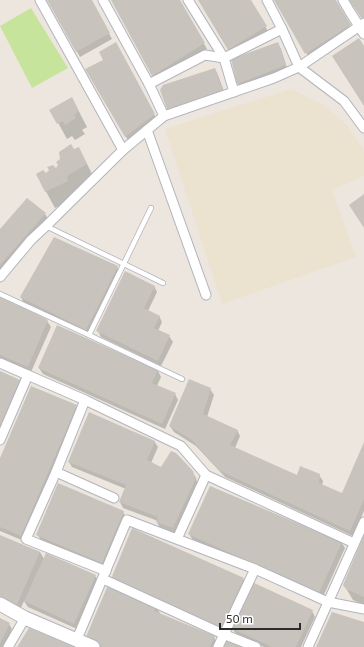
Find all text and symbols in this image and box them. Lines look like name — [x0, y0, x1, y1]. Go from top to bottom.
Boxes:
scale bar — [220, 605, 300, 631]
text: 50 m — [226, 611, 253, 625]

